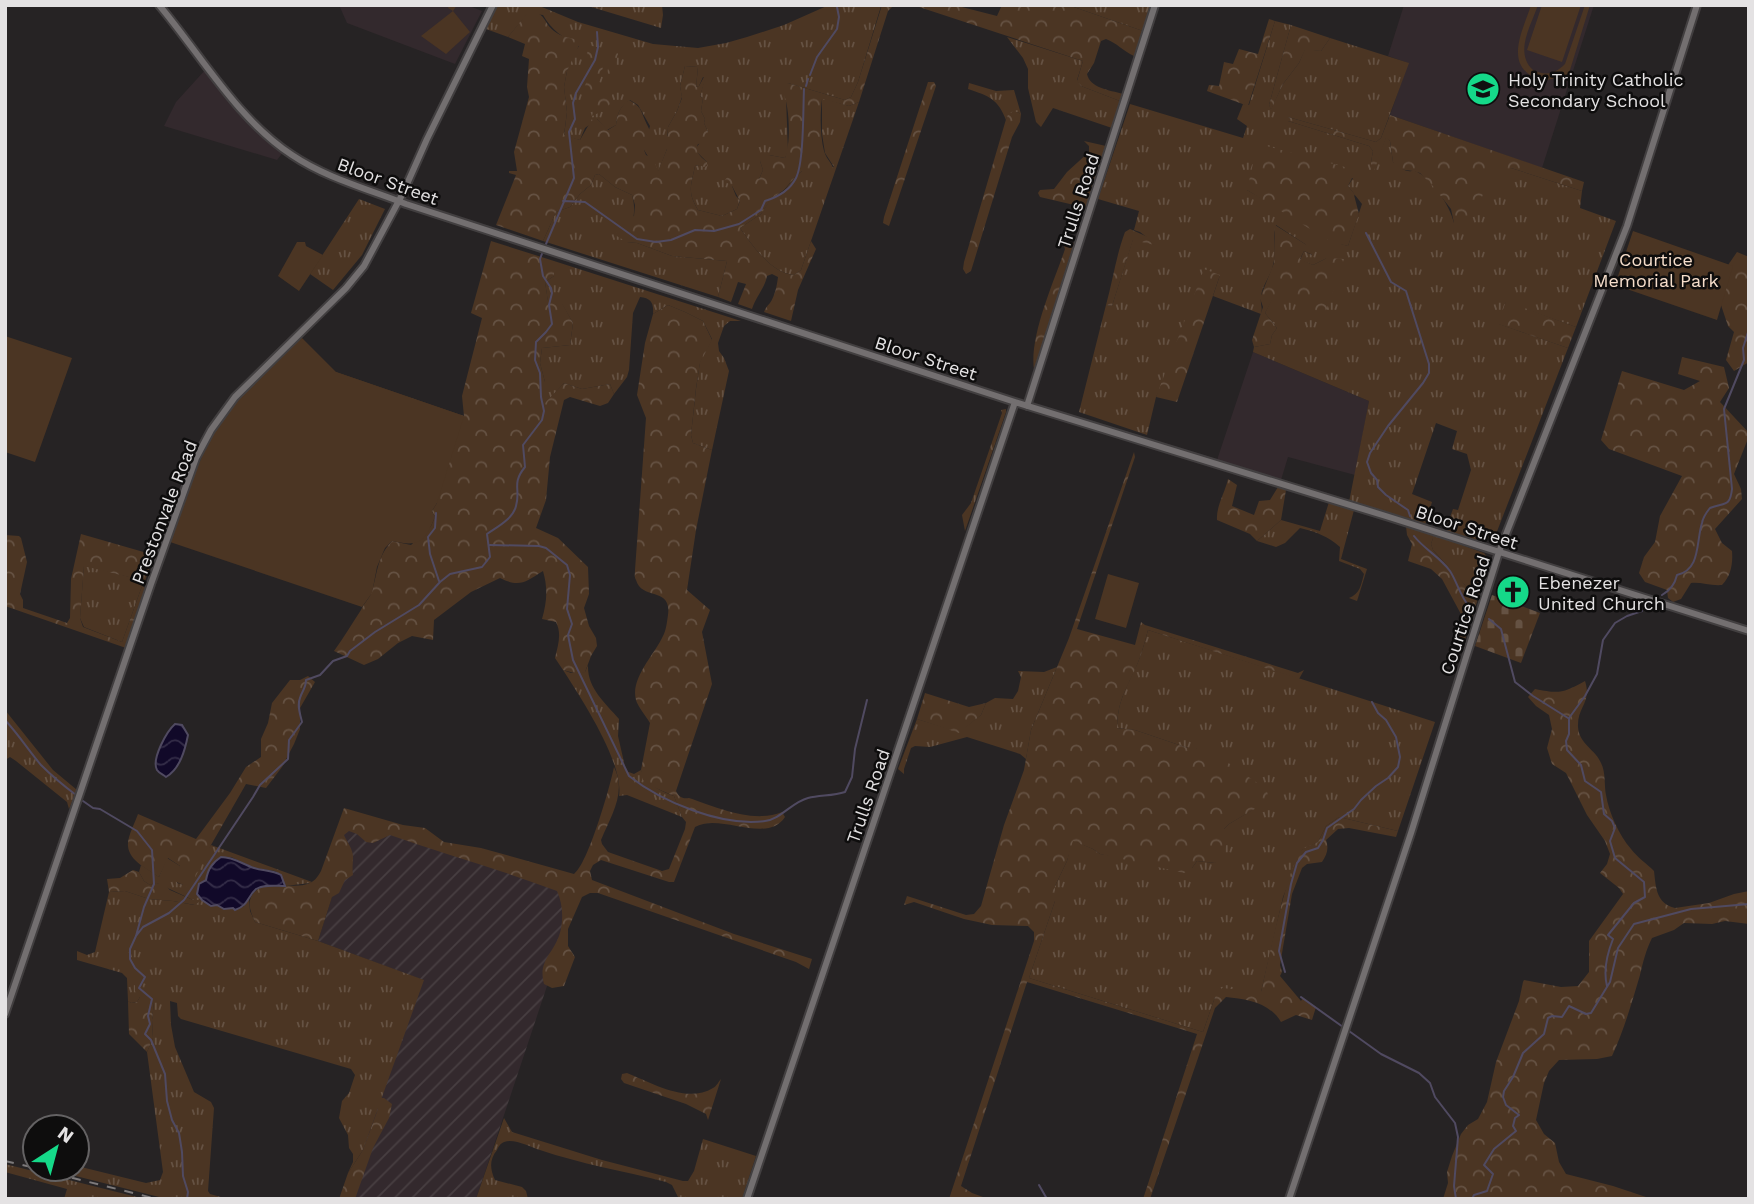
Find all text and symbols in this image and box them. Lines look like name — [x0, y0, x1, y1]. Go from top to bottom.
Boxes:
place label: Holy Trinity Catholic Secondary School — [1508, 69, 1684, 111]
school or university icon: Holy Trinity Catholic Secondary School — [1464, 70, 1502, 108]
street label: Trulls Road — [1053, 151, 1103, 251]
street label: Bloor Street — [335, 153, 442, 209]
park label: Courtice Memorial Park — [1593, 249, 1719, 291]
street label: Bloor Street — [872, 332, 980, 385]
street label: Prestonvale Road — [127, 437, 201, 587]
street label: Bloor Street — [1413, 501, 1521, 554]
street label: Courtice Road — [1436, 553, 1494, 677]
place label: Ebenezer United Church — [1538, 572, 1665, 614]
church icon: Ebenezer United Church — [1494, 573, 1532, 611]
street label: Trulls Road — [842, 746, 894, 846]
north arrow — [21, 1113, 91, 1183]
text: N — [53, 1121, 78, 1148]

